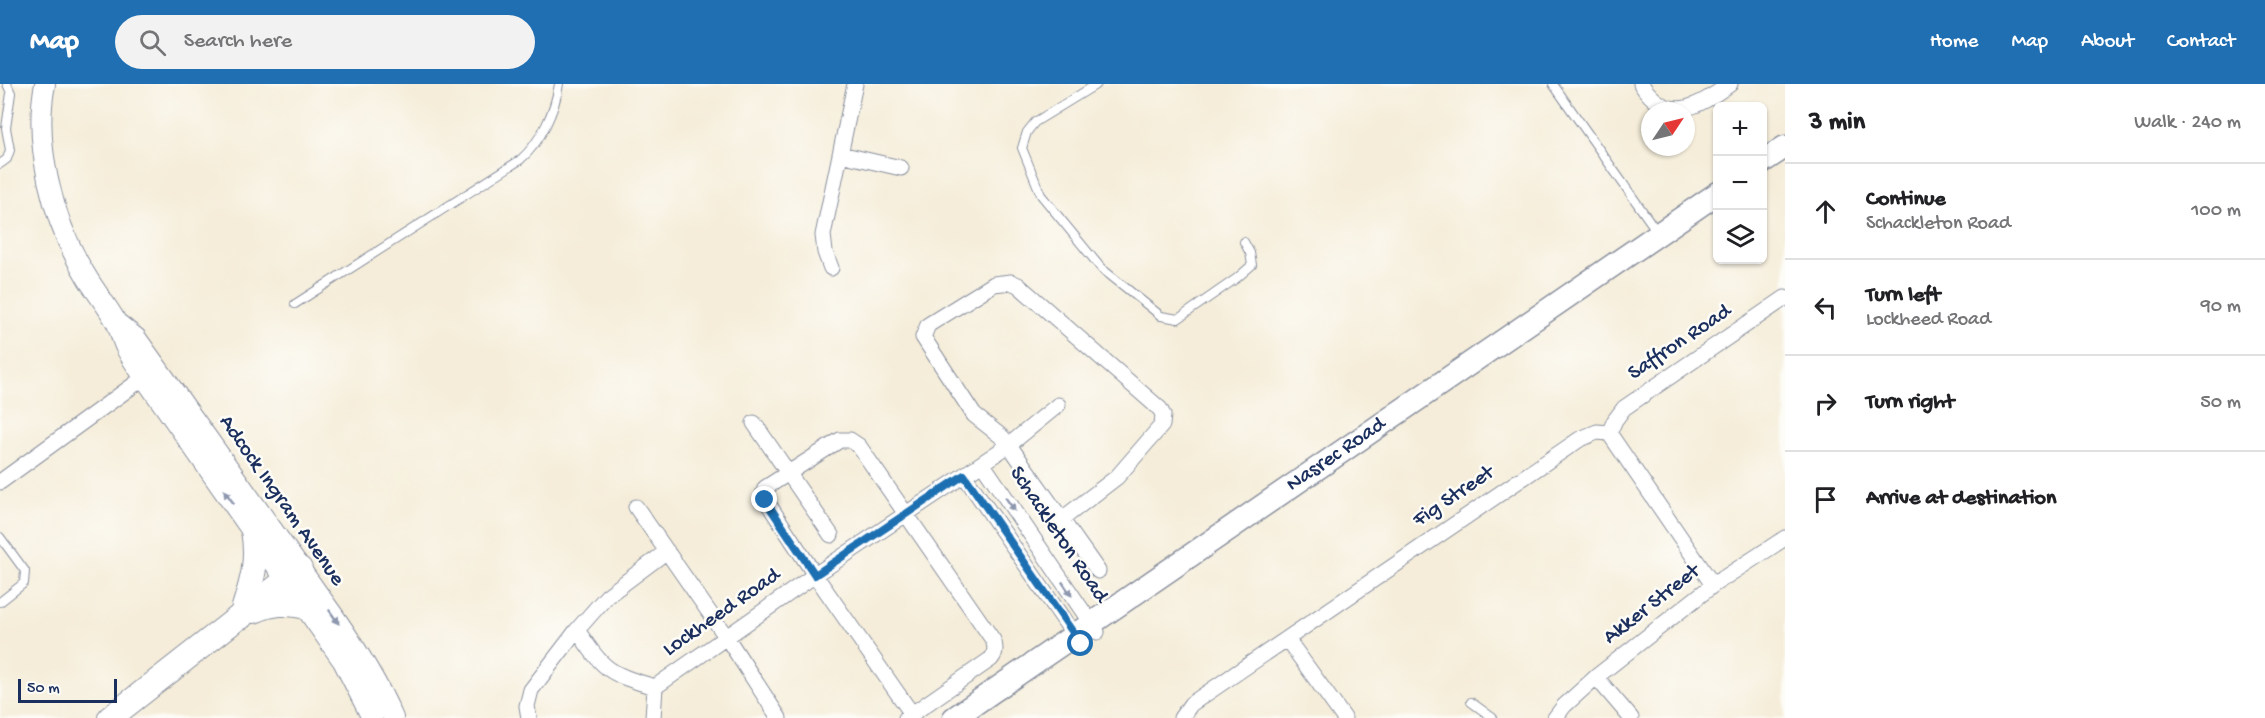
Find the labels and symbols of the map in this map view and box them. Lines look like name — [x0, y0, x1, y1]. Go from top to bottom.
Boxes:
north arrow — [1641, 102, 1695, 156]
street label: Saffron Road — [1623, 298, 1738, 387]
street label: Adcock Ingram Avenue — [212, 411, 350, 592]
street label: Nasrec Road — [1282, 411, 1393, 498]
street label: Fig Street — [1408, 459, 1501, 534]
street label: Schackleton Road — [1003, 462, 1114, 610]
route end — [751, 486, 777, 512]
one-way arrow — [223, 489, 235, 505]
one-way arrow — [1004, 495, 1016, 511]
street label: Akker Street — [1598, 558, 1707, 651]
street label: Lockheed Road — [658, 562, 787, 663]
one-way arrow — [1062, 580, 1073, 597]
one-way arrow — [328, 608, 340, 624]
route start — [1067, 630, 1093, 656]
scale bar — [18, 676, 117, 704]

